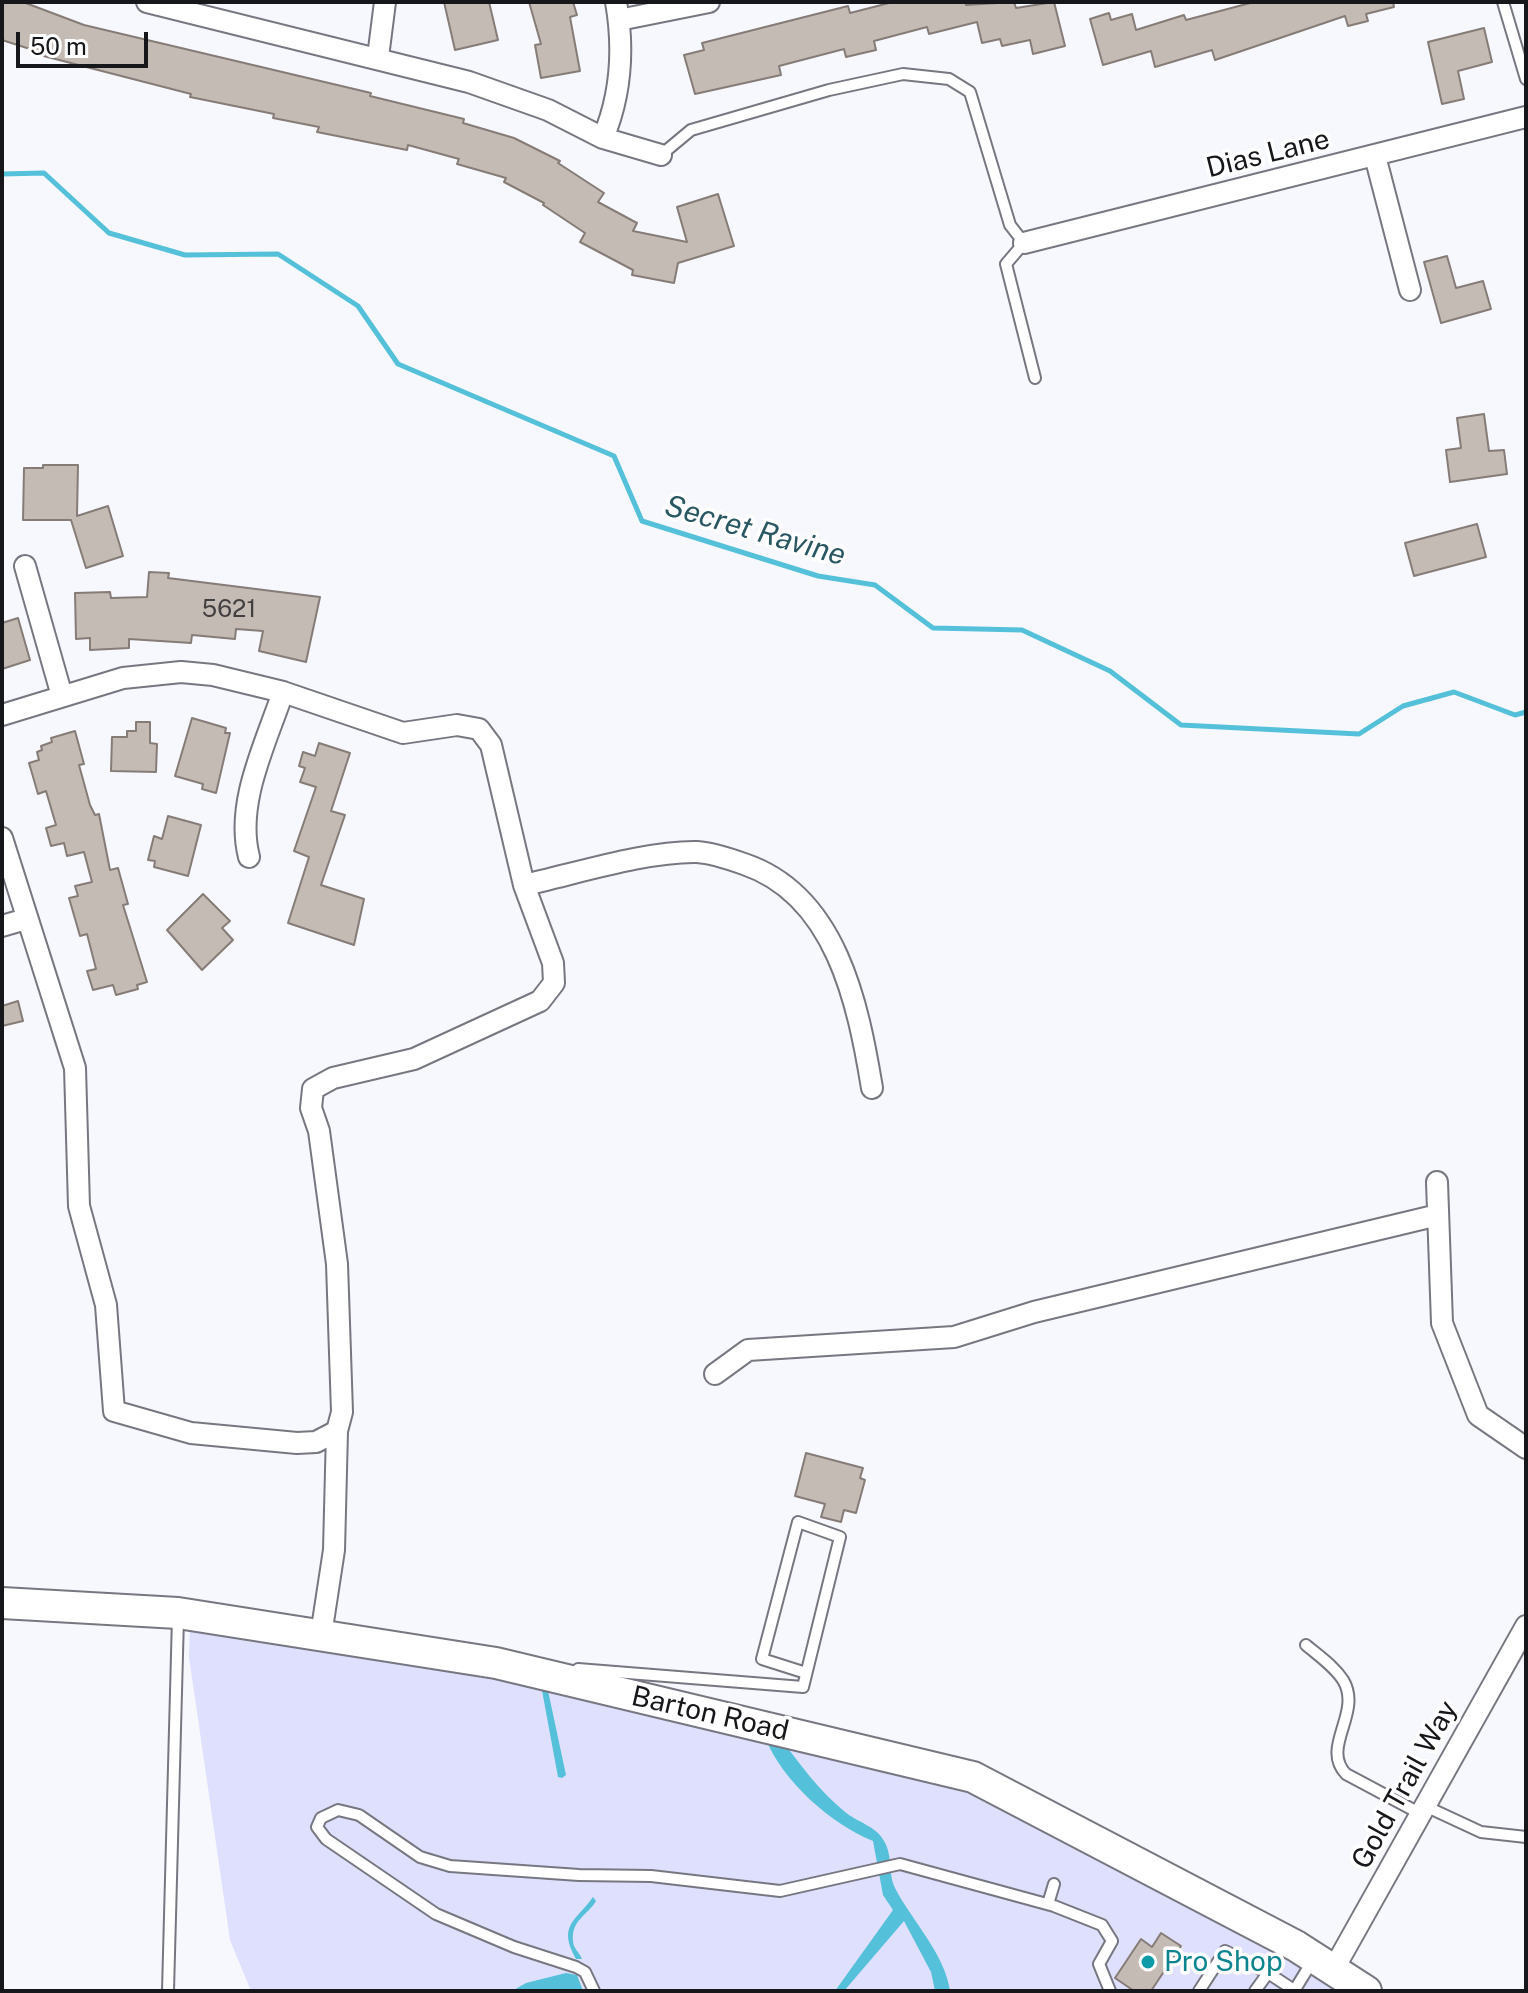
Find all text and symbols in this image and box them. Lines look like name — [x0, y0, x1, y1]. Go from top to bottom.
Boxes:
scale bar — [20, 16, 152, 66]
text: 50 m — [30, 32, 87, 60]
street label: Dias Lane — [1203, 122, 1333, 186]
water label: Secret Ravine — [660, 488, 850, 574]
house number: 5621 — [202, 596, 256, 624]
street label: Barton Road — [628, 1680, 792, 1748]
street label: Gold Trail Way — [1345, 1695, 1465, 1875]
place label: Pro Shop — [1164, 1945, 1283, 1979]
marker: Pro Shop — [1139, 1953, 1157, 1971]

